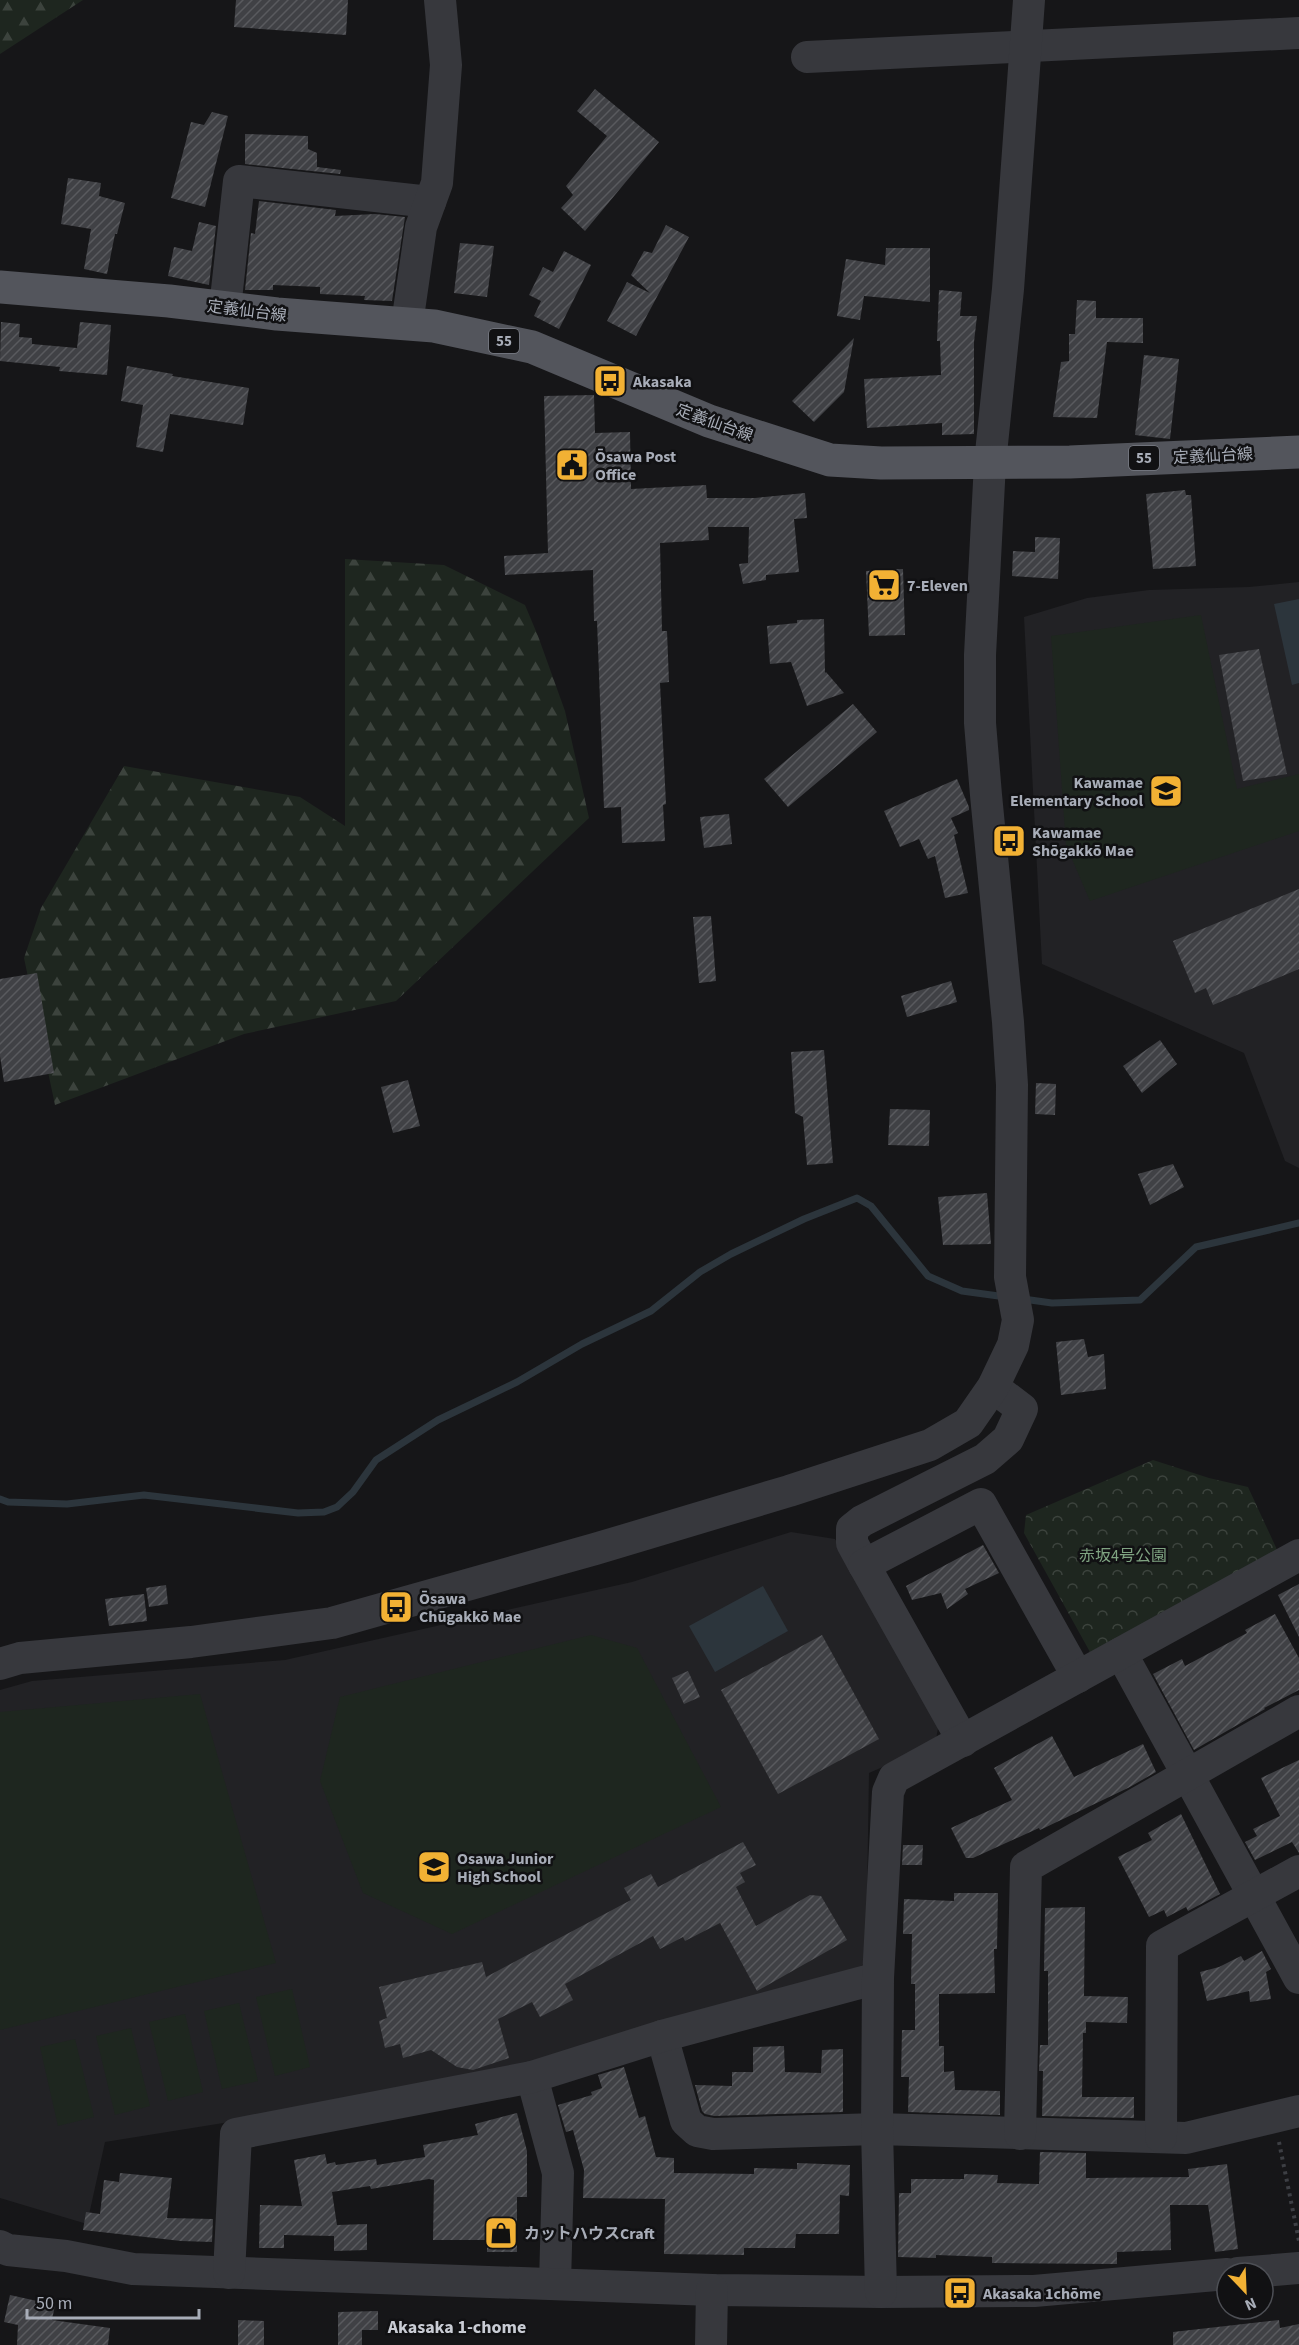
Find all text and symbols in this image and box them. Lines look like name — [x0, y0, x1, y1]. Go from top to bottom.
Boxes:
street label: 定義仙台線 — [206, 295, 288, 327]
road number: 55 — [489, 329, 519, 353]
bus stop icon: Akasaka — [592, 363, 628, 399]
place label: Akasaka — [632, 371, 692, 393]
street label: 定義仙台線 — [673, 399, 756, 447]
street label: 定義仙台線 — [1173, 443, 1254, 469]
place label: Ōsawa Post Office — [595, 446, 676, 486]
road number: 55 — [1129, 446, 1159, 470]
public building icon: Ōsawa Post Office — [554, 447, 590, 483]
supermarket icon: 7-Eleven — [866, 567, 902, 603]
place label: 7-Eleven — [907, 575, 968, 597]
place label: Kawamae Elementary School — [1010, 772, 1143, 812]
school or university icon: Kawamae Elementary School — [1148, 773, 1184, 809]
place label: Kawamae Shōgakkō Mae — [1032, 822, 1134, 862]
bus stop icon: Kawamae Shōgakkō Mae — [991, 823, 1027, 859]
park label: 赤坂4号公園 — [1079, 1545, 1167, 1567]
place label: Ōsawa Chūgakkō Mae — [419, 1588, 521, 1628]
bus stop icon: Ōsawa Chūgakkō Mae — [378, 1589, 414, 1625]
place label: Osawa Junior High School — [457, 1848, 554, 1888]
school or university icon: Osawa Junior High School — [416, 1849, 452, 1885]
shop icon: カットハウスCraft — [483, 2215, 519, 2251]
place label: カットハウスCraft — [524, 2223, 655, 2245]
north arrow — [1215, 2261, 1275, 2321]
bus stop icon: Akasaka 1chōme — [942, 2275, 978, 2311]
scale bar — [27, 2282, 200, 2320]
place label: Akasaka 1chōme — [982, 2283, 1101, 2305]
text: 50 m — [36, 2291, 72, 2316]
text: N — [1241, 2292, 1260, 2316]
district label: Akasaka 1-chome — [387, 2315, 526, 2340]

